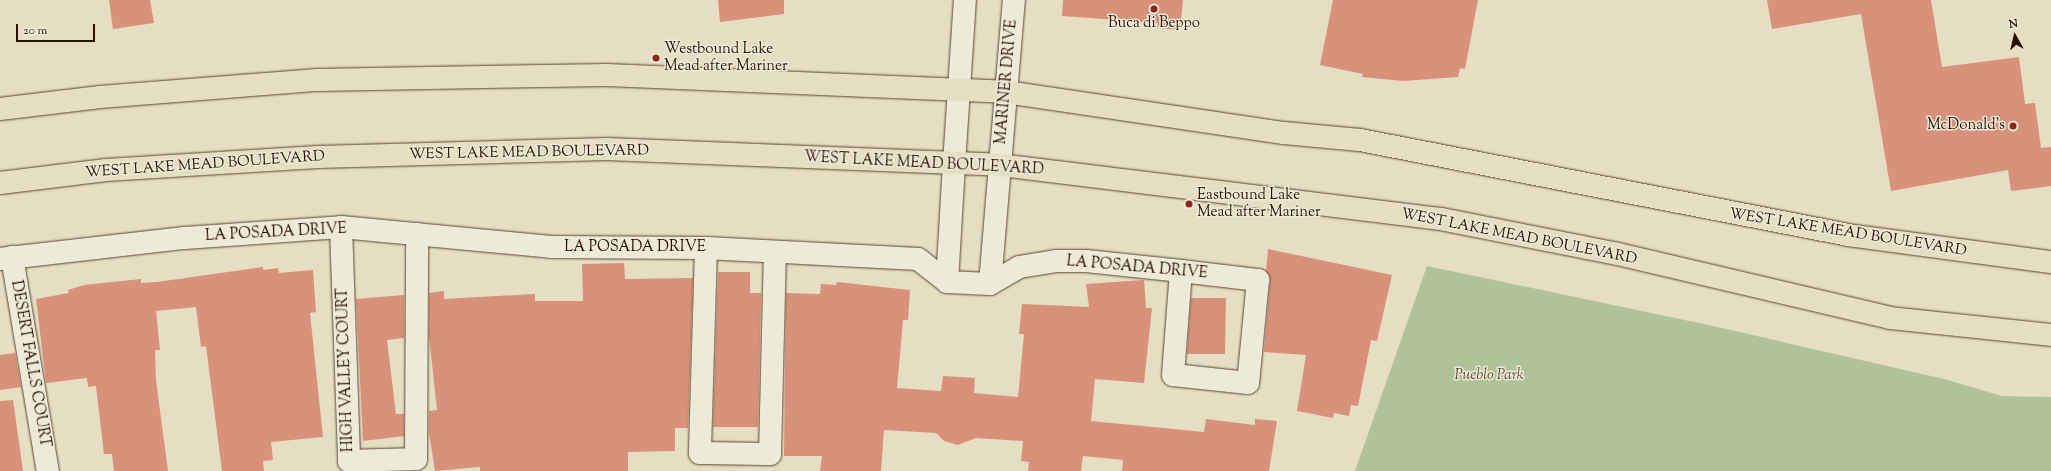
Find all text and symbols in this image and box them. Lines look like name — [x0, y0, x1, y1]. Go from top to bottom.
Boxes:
marker: Buca di Beppo — [1149, 4, 1159, 14]
place label: Buca di Beppo — [1108, 15, 1200, 33]
scale bar — [18, 16, 97, 42]
north arrow — [1995, 16, 2035, 56]
text: N — [2008, 16, 2019, 33]
street label: MARINER DRIVE — [993, 19, 1021, 145]
text: 20 m — [23, 22, 47, 40]
place label: Westbound Lake Mead after Mariner — [664, 40, 788, 75]
marker: Westbound Lake Mead after Mariner — [651, 53, 661, 63]
place label: McDonald's — [1927, 117, 2005, 135]
marker: McDonald's — [2008, 121, 2018, 131]
street label: WEST LAKE MEAD BOULEVARD — [409, 142, 649, 164]
street label: WEST LAKE MEAD BOULEVARD — [85, 148, 325, 182]
street label: WEST LAKE MEAD BOULEVARD — [804, 149, 1044, 179]
place label: Eastbound Lake Mead after Mariner — [1197, 186, 1321, 221]
marker: Eastbound Lake Mead after Mariner — [1184, 199, 1194, 209]
street label: WEST LAKE MEAD BOULEVARD — [1399, 205, 1639, 269]
street label: WEST LAKE MEAD BOULEVARD — [1728, 205, 1968, 261]
street label: LA POSADA DRIVE — [205, 220, 347, 246]
street label: LA POSADA DRIVE — [564, 239, 706, 257]
street label: LA POSADA DRIVE — [1066, 253, 1208, 283]
street label: DESERT FALLS COURT — [6, 279, 54, 449]
street label: HIGH VALLEY COURT — [334, 288, 358, 452]
park label: Pueblo Park — [1455, 367, 1523, 385]

